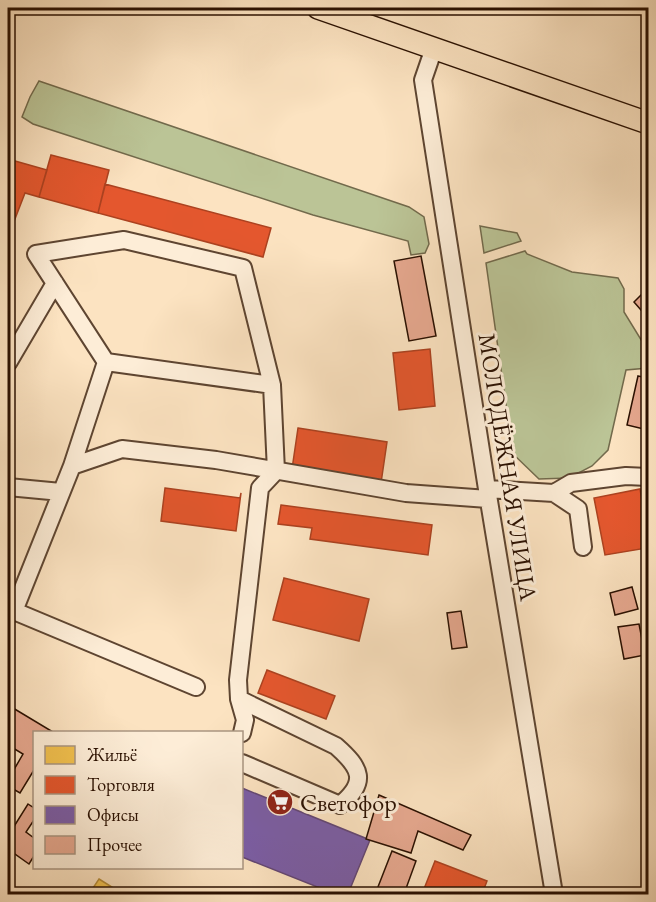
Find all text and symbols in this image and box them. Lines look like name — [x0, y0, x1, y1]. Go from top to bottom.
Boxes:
street label: МОЛОДЁЖНАЯ УЛИЦА — [472, 331, 545, 603]
legend — [33, 731, 243, 869]
text: Жильё — [86, 743, 137, 766]
text: Торговля — [87, 773, 155, 796]
supermarket icon: Светофор — [265, 787, 295, 817]
place label: Светофор — [300, 787, 397, 818]
text: Офисы — [87, 803, 139, 826]
text: Прочее — [87, 833, 142, 856]

